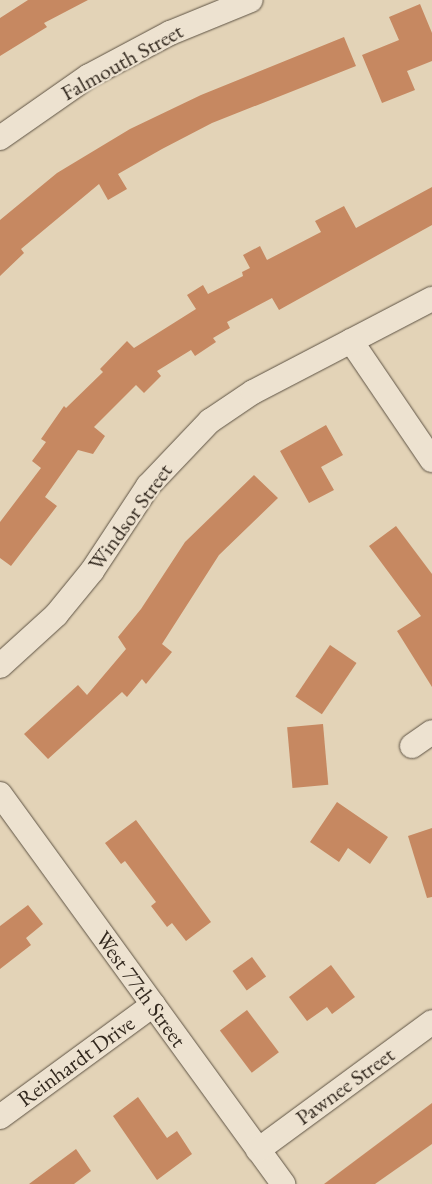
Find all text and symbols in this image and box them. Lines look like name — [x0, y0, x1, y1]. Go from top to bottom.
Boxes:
street label: Falmouth Street — [56, 18, 188, 106]
street label: Windsor Street — [82, 458, 178, 576]
street label: West 77th Street — [90, 926, 192, 1052]
street label: Reinhardt Drive — [12, 1010, 140, 1112]
street label: Pawnee Street — [290, 1041, 400, 1131]

